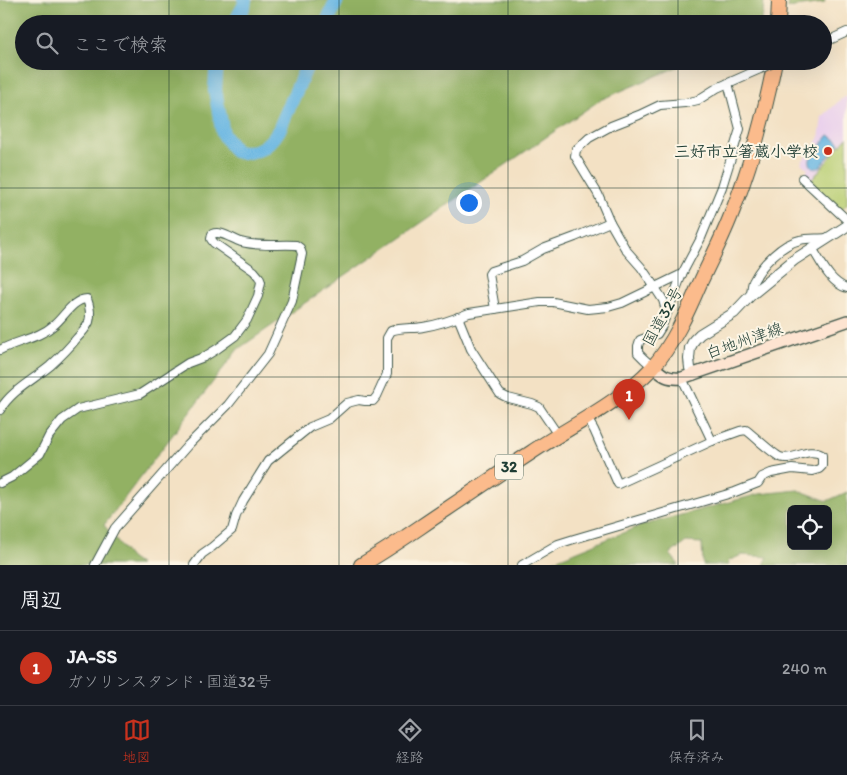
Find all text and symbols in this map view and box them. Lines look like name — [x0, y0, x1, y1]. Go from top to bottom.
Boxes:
search box — [15, 15, 832, 70]
icon: search — [33, 29, 61, 57]
text: ここで検索 — [73, 33, 168, 56]
place label: 三好市立箸蔵小学校 — [674, 142, 818, 161]
marker: 三好市立箸蔵小学校 — [822, 145, 834, 157]
your location — [456, 190, 482, 216]
street label: 国道32号 — [638, 283, 687, 349]
street label: 白地州津線 — [703, 318, 785, 362]
pin: 1 — [613, 379, 645, 420]
road number: 32 — [495, 454, 523, 480]
map controls — [787, 505, 832, 550]
button: locate — [787, 505, 832, 550]
text: 周辺 — [20, 587, 62, 612]
text: JA-SS — [67, 645, 117, 668]
text: 1 — [32, 659, 40, 678]
text: 240 m — [782, 659, 827, 678]
text: ガソリンスタンド · 国道32号 — [67, 672, 272, 691]
tab: 地図 — [123, 716, 151, 766]
tab: 経路 — [396, 716, 424, 766]
tab: 保存済み — [669, 716, 725, 766]

